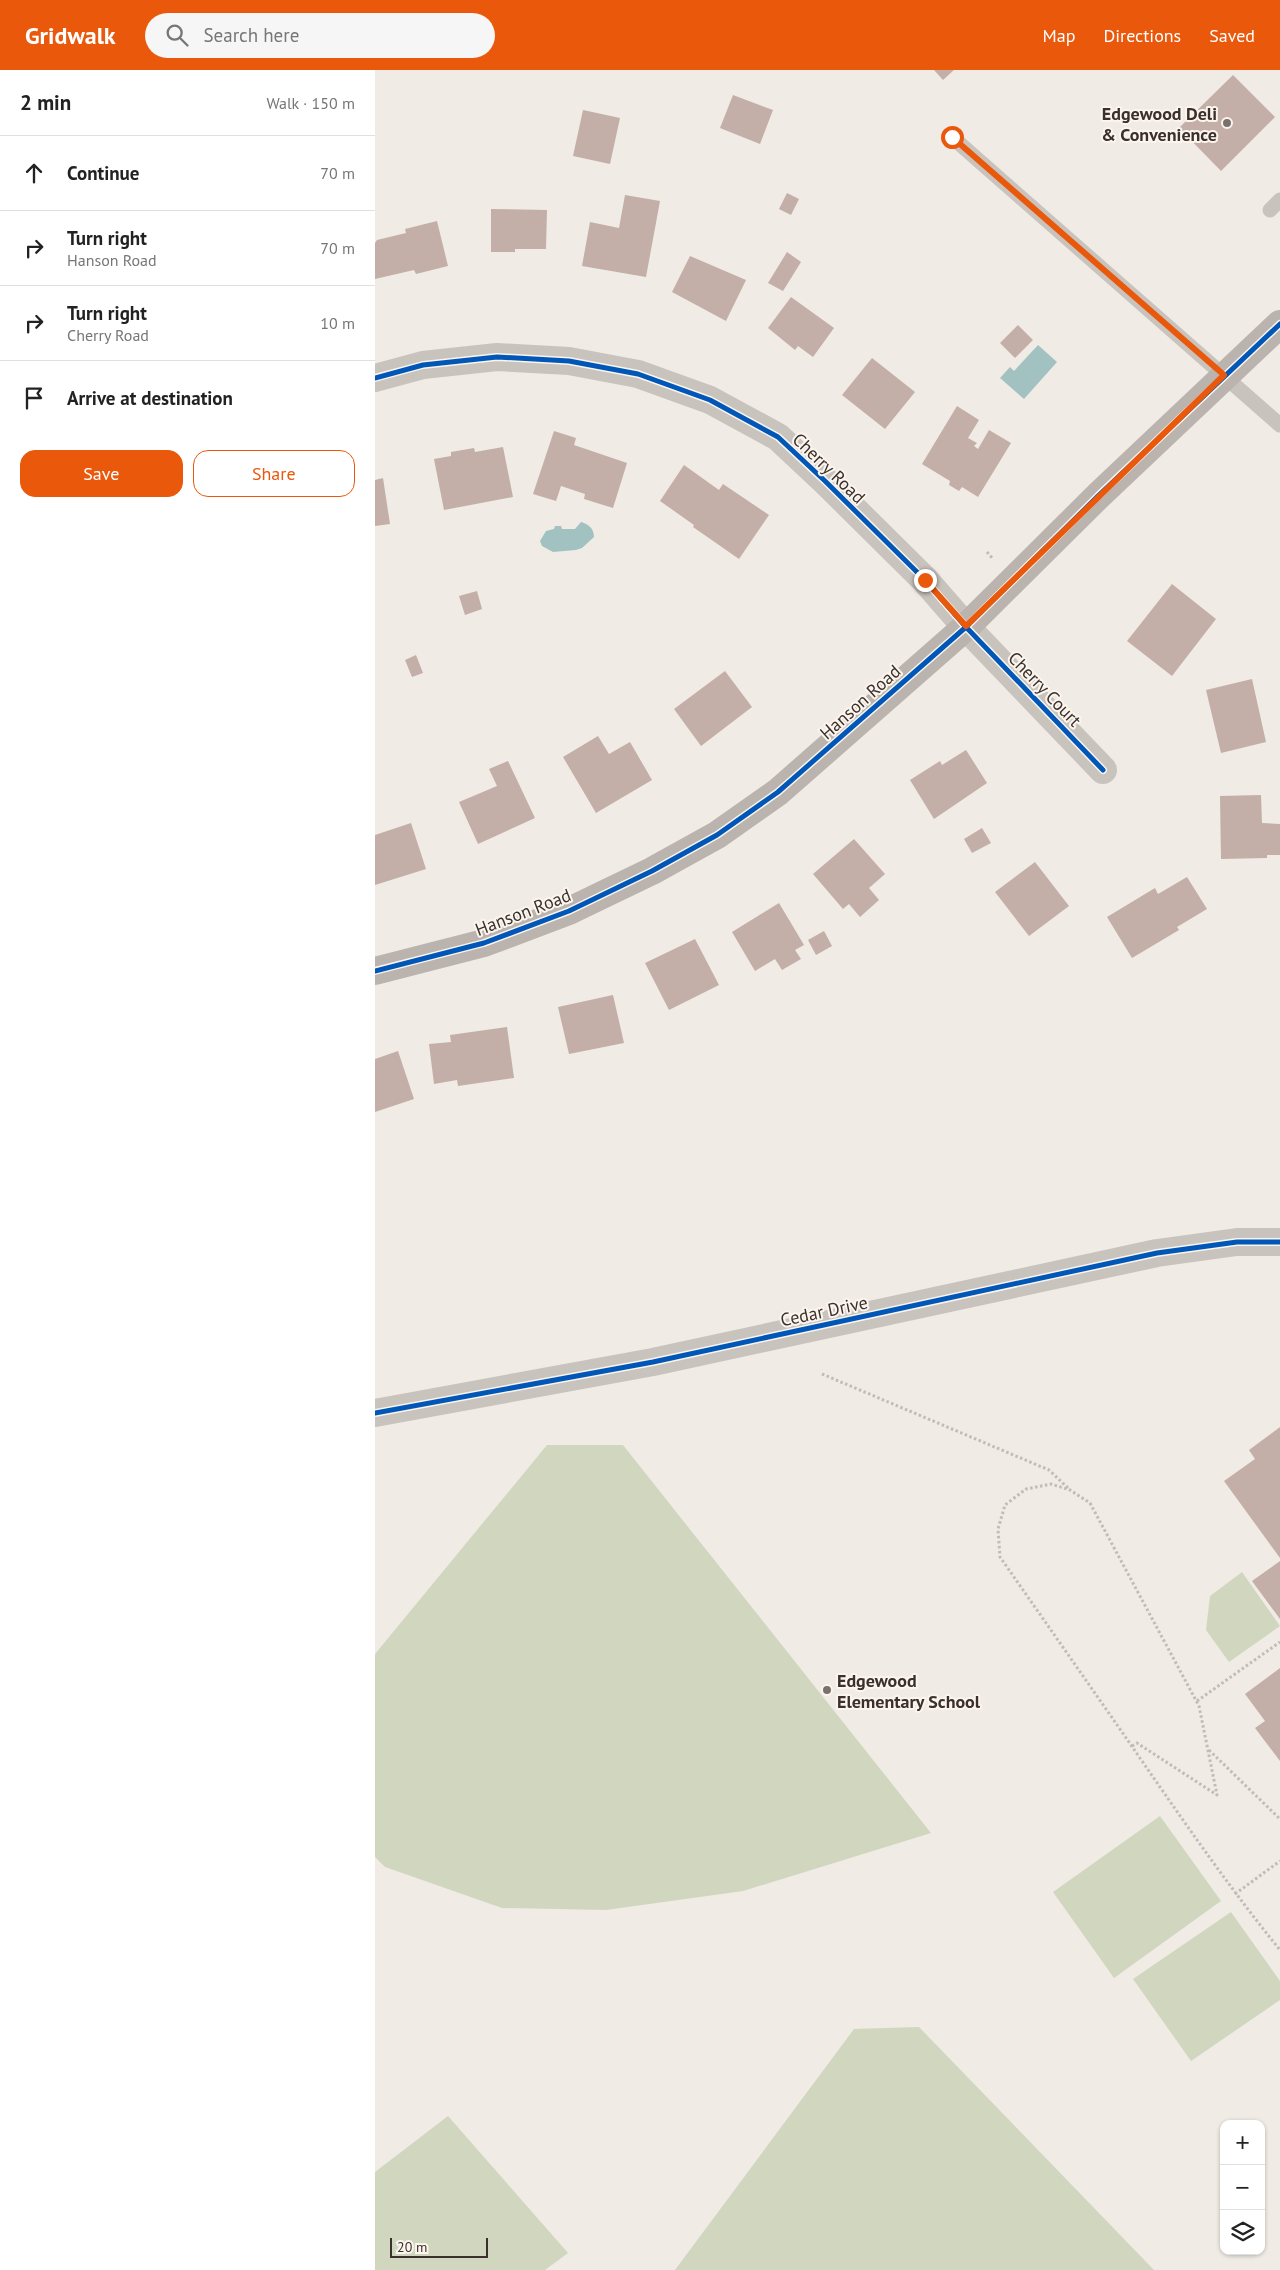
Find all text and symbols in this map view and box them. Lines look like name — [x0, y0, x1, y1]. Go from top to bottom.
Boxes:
search box — [145, 13, 495, 58]
text: Gridwalk — [25, 20, 115, 51]
icon: search — [163, 21, 191, 49]
text: Search here — [203, 23, 299, 47]
text: Map — [1043, 24, 1075, 47]
text: Directions — [1103, 24, 1181, 47]
text: Saved — [1209, 24, 1255, 47]
text: 2 min — [20, 89, 71, 116]
text: Walk · 150 m — [266, 93, 355, 113]
place label: Edgewood Deli & Convenience — [1101, 102, 1217, 146]
marker: Edgewood Deli & Convenience — [1221, 117, 1233, 129]
route start — [941, 126, 964, 149]
icon: ahead — [20, 159, 48, 187]
text: Continue — [67, 161, 139, 185]
text: 70 m — [320, 163, 355, 183]
text: Turn right — [67, 226, 147, 250]
icon: right — [20, 234, 48, 262]
text: 70 m — [320, 238, 355, 258]
text: Hanson Road — [67, 250, 157, 270]
text: Turn right — [67, 301, 147, 325]
icon: right — [20, 309, 48, 337]
text: 10 m — [320, 313, 355, 333]
text: Cherry Road — [67, 325, 149, 345]
icon: arrive — [20, 384, 48, 412]
text: Arrive at destination — [67, 386, 233, 410]
street label: Cherry Road — [788, 428, 870, 508]
button: Save — [20, 450, 183, 497]
button: Share — [193, 450, 355, 497]
route end — [914, 569, 937, 592]
street label: Cherry Court — [1003, 647, 1087, 731]
street label: Hanson Road — [815, 660, 905, 744]
street label: Hanson Road — [472, 883, 574, 941]
street label: Cedar Drive — [778, 1291, 870, 1331]
place label: Edgewood Elementary School — [837, 1669, 981, 1713]
marker: Edgewood Elementary School — [821, 1684, 833, 1696]
map controls — [1220, 2120, 1265, 2255]
button: + — [1220, 2120, 1265, 2165]
button: − — [1220, 2165, 1265, 2210]
button: layers — [1220, 2210, 1265, 2255]
scale bar — [390, 2235, 487, 2258]
text: 20 m — [397, 2238, 427, 2256]

